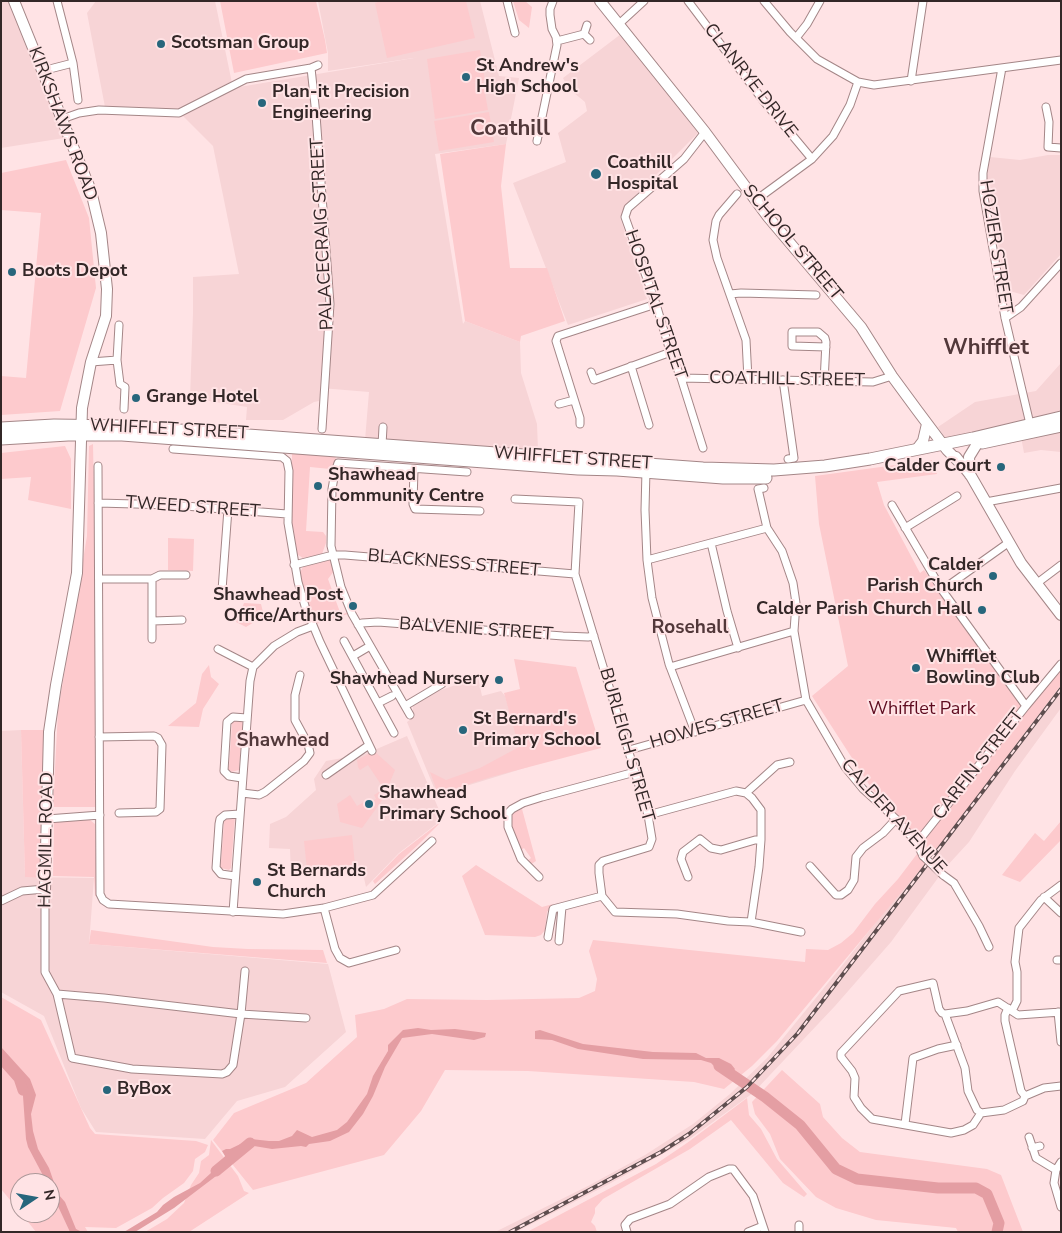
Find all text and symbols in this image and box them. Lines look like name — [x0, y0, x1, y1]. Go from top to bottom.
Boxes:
street label: CLANRYE DRIVE — [699, 20, 801, 142]
place label: Scotsman Group — [171, 33, 309, 55]
marker: Scotsman Group — [155, 38, 167, 50]
street label: KIRKSHAWS ROAD — [23, 44, 101, 204]
place label: St Andrew's High School — [476, 56, 579, 98]
marker: St Andrew's High School — [460, 71, 472, 83]
place label: Plan-it Precision Engineering — [272, 82, 410, 125]
marker: Plan-it Precision Engineering — [256, 97, 268, 109]
district label: Coathill — [470, 117, 550, 143]
street label: PALACECRAIG STREET — [307, 137, 339, 331]
place label: Coathill Hospital — [607, 153, 678, 195]
marker: Coathill Hospital — [589, 167, 603, 181]
street label: HOZIER STREET — [974, 179, 1016, 315]
street label: SCHOOL STREET — [737, 181, 847, 305]
street label: HOSPITAL STREET — [619, 227, 691, 383]
place label: Boots Depot — [22, 261, 127, 283]
marker: Boots Depot — [6, 266, 18, 278]
district label: Whifflet — [943, 336, 1029, 362]
street label: COATHILL STREET — [709, 368, 865, 392]
place label: Grange Hotel — [146, 387, 259, 409]
marker: Grange Hotel — [130, 392, 142, 404]
street label: WHIFFLET STREET — [89, 415, 249, 445]
street label: WHIFFLET STREET — [493, 443, 653, 475]
place label: Calder Court — [884, 456, 991, 478]
marker: Calder Court — [995, 461, 1007, 473]
place label: Shawhead Community Centre — [328, 465, 484, 508]
marker: Shawhead Community Centre — [312, 480, 324, 492]
street label: TWEED STREET — [125, 493, 261, 523]
street label: BLACKNESS STREET — [367, 546, 541, 582]
place label: Calder Parish Church — [867, 555, 983, 598]
marker: Calder Parish Church — [987, 570, 999, 582]
place label: Shawhead Post Office/Arthurs — [213, 585, 343, 628]
place label: Calder Parish Church Hall — [756, 599, 972, 621]
marker: Shawhead Post Office/Arthurs — [347, 600, 359, 612]
marker: Calder Parish Church Hall — [976, 604, 988, 616]
street label: BALVENIE STREET — [398, 614, 554, 646]
district label: Rosehall — [652, 617, 728, 639]
place label: Whifflet Bowling Club — [926, 647, 1040, 690]
marker: Whifflet Bowling Club — [910, 662, 922, 674]
street label: BURLEIGH STREET — [594, 666, 658, 824]
place label: Shawhead Nursery — [330, 669, 489, 691]
marker: Shawhead Nursery — [493, 674, 505, 686]
street label: HOWES STREET — [648, 696, 786, 754]
park label: Whifflet Park — [868, 699, 976, 721]
street label: CARFIN STREET — [929, 705, 1029, 825]
place label: St Bernard's Primary School — [473, 709, 601, 752]
marker: St Bernard's Primary School — [457, 724, 469, 736]
district label: Shawhead — [237, 730, 329, 752]
street label: CALDER AVENUE — [836, 755, 950, 879]
street label: HAGMILL ROAD — [35, 772, 59, 908]
place label: Shawhead Primary School — [379, 783, 507, 826]
marker: Shawhead Primary School — [363, 798, 375, 810]
place label: St Bernards Church — [267, 861, 366, 904]
marker: St Bernards Church — [251, 876, 263, 888]
place label: ByBox — [117, 1079, 171, 1101]
marker: ByBox — [101, 1084, 113, 1096]
north arrow — [10, 1173, 60, 1223]
text: N — [39, 1188, 60, 1202]

